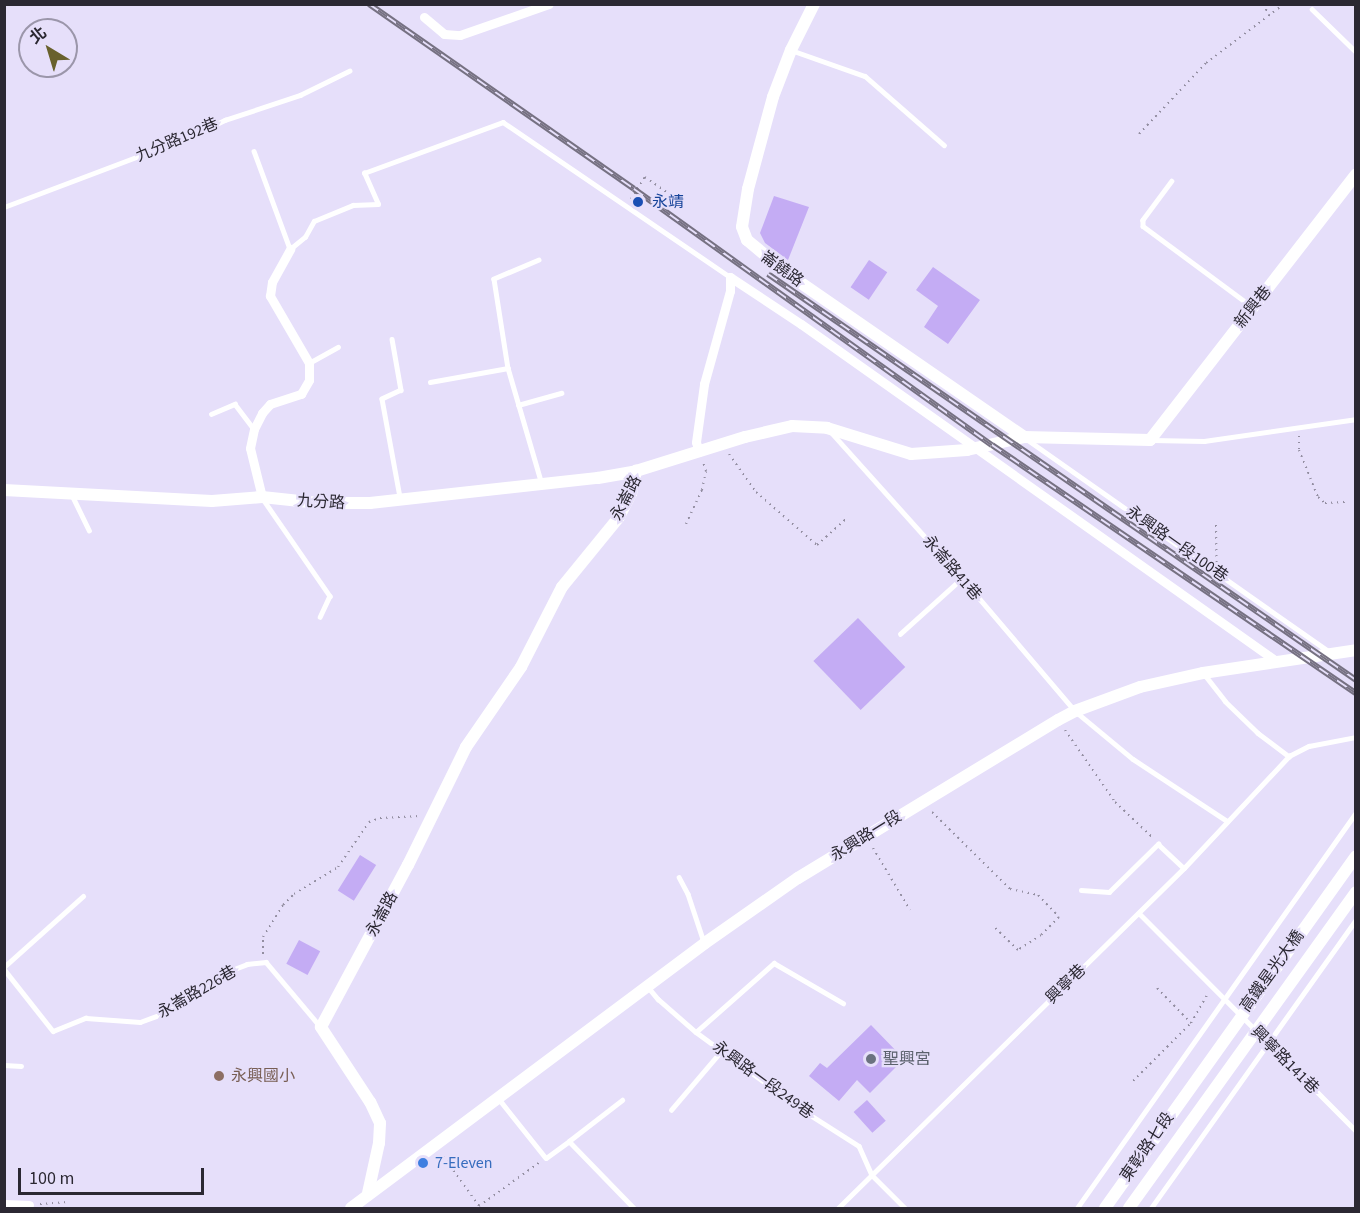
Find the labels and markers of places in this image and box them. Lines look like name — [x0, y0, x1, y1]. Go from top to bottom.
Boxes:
place label: 永靖 — [652, 192, 684, 212]
marker: 永靖 — [629, 193, 647, 211]
place label: 聖興宮 — [883, 1049, 931, 1069]
marker: 聖興宮 — [864, 1052, 878, 1066]
place label: 永興國小 — [231, 1066, 295, 1086]
marker: 永興國小 — [212, 1069, 226, 1083]
place label: 7-Eleven — [435, 1153, 493, 1173]
marker: 7-Eleven — [416, 1156, 430, 1170]

